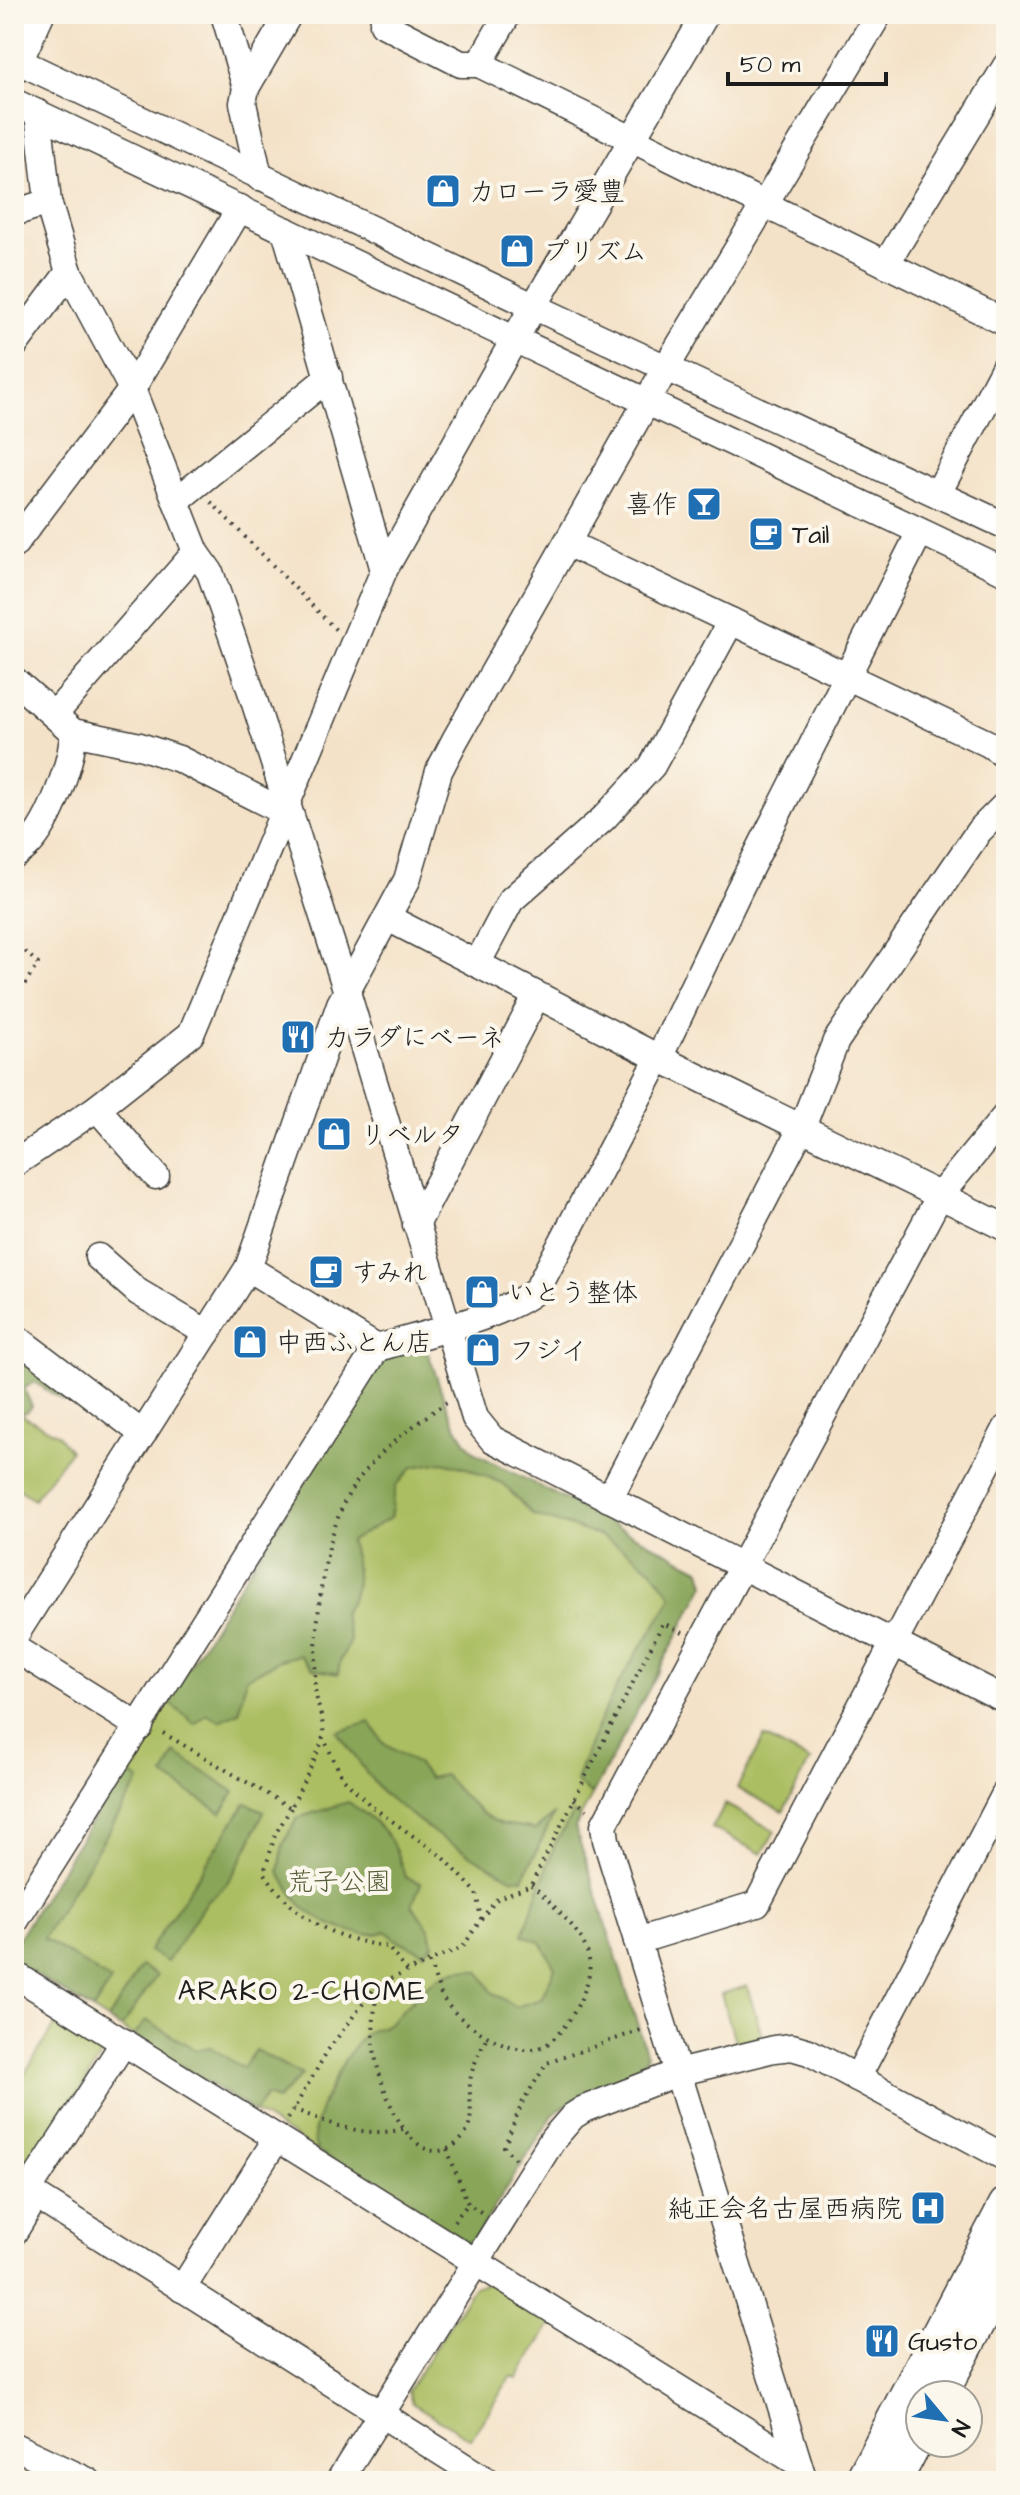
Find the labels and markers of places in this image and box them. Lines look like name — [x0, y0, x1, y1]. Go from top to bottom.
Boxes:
shop icon: カローラ愛豊 — [424, 172, 462, 210]
place label: カローラ愛豊 — [469, 174, 625, 210]
shop icon: プリズム — [498, 232, 536, 270]
place label: プリズム — [543, 234, 647, 270]
bar icon: 喜作 — [685, 485, 723, 523]
place label: 喜作 — [626, 487, 678, 523]
cafe icon: Tail — [747, 515, 785, 553]
place label: Tail — [792, 517, 829, 553]
restaurant icon: カラダにベーネ — [279, 1018, 317, 1056]
place label: カラダにベーネ — [324, 1020, 505, 1056]
shop icon: リベルタ — [315, 1115, 353, 1153]
place label: リベルタ — [360, 1117, 464, 1153]
cafe icon: すみれ — [307, 1253, 345, 1291]
place label: すみれ — [352, 1255, 428, 1291]
shop icon: いとう整体 — [463, 1273, 501, 1311]
place label: いとう整体 — [508, 1275, 638, 1311]
shop icon: 中西ふとん店 — [231, 1323, 269, 1361]
place label: 中西ふとん店 — [276, 1325, 432, 1361]
shop icon: フジイ — [464, 1331, 502, 1369]
place label: フジイ — [509, 1333, 587, 1369]
hospital icon: 純正会名古屋西病院 — [909, 2189, 947, 2227]
place label: 純正会名古屋西病院 — [668, 2191, 902, 2227]
restaurant icon: Gusto — [863, 2322, 901, 2360]
place label: Gusto — [908, 2324, 978, 2360]

